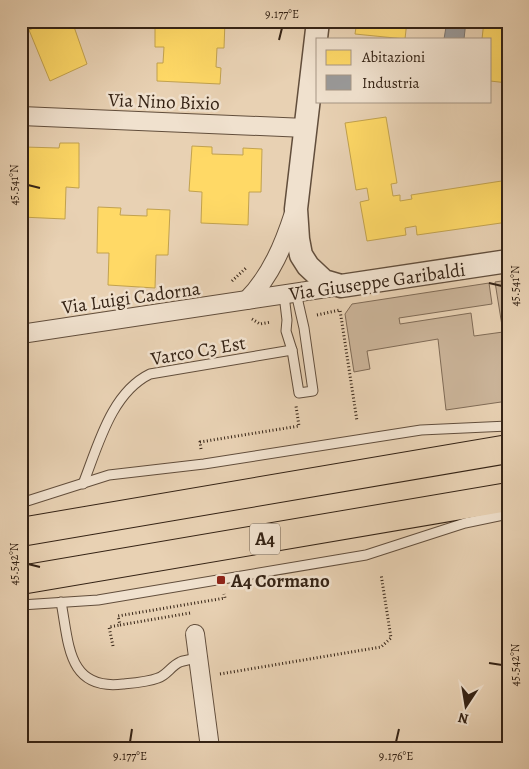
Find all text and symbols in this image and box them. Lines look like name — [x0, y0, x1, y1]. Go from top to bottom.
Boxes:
text: 9.177°E — [265, 6, 299, 22]
legend — [316, 38, 492, 102]
text: Abitazioni — [361, 47, 425, 67]
text: Industria — [362, 73, 420, 93]
street label: Via Nino Bixio — [107, 87, 220, 117]
text: 45.541°N — [6, 164, 22, 206]
street label: Via Giuseppe Garibaldi — [286, 257, 467, 307]
text: 45.541°N — [507, 265, 523, 307]
street label: Via Luigi Cadorna — [59, 275, 202, 321]
street label: Varco C3 Est — [148, 330, 248, 372]
road number: A4 — [250, 524, 280, 554]
text: 45.542°N — [6, 542, 22, 585]
place label: A4 Cormano — [230, 568, 330, 594]
marker: A4 Cormano — [215, 574, 227, 586]
text: 45.542°N — [507, 643, 523, 686]
north arrow — [442, 682, 492, 732]
text: N — [456, 708, 470, 729]
text: 9.177°E — [113, 748, 147, 764]
text: 9.176°E — [379, 748, 413, 764]

